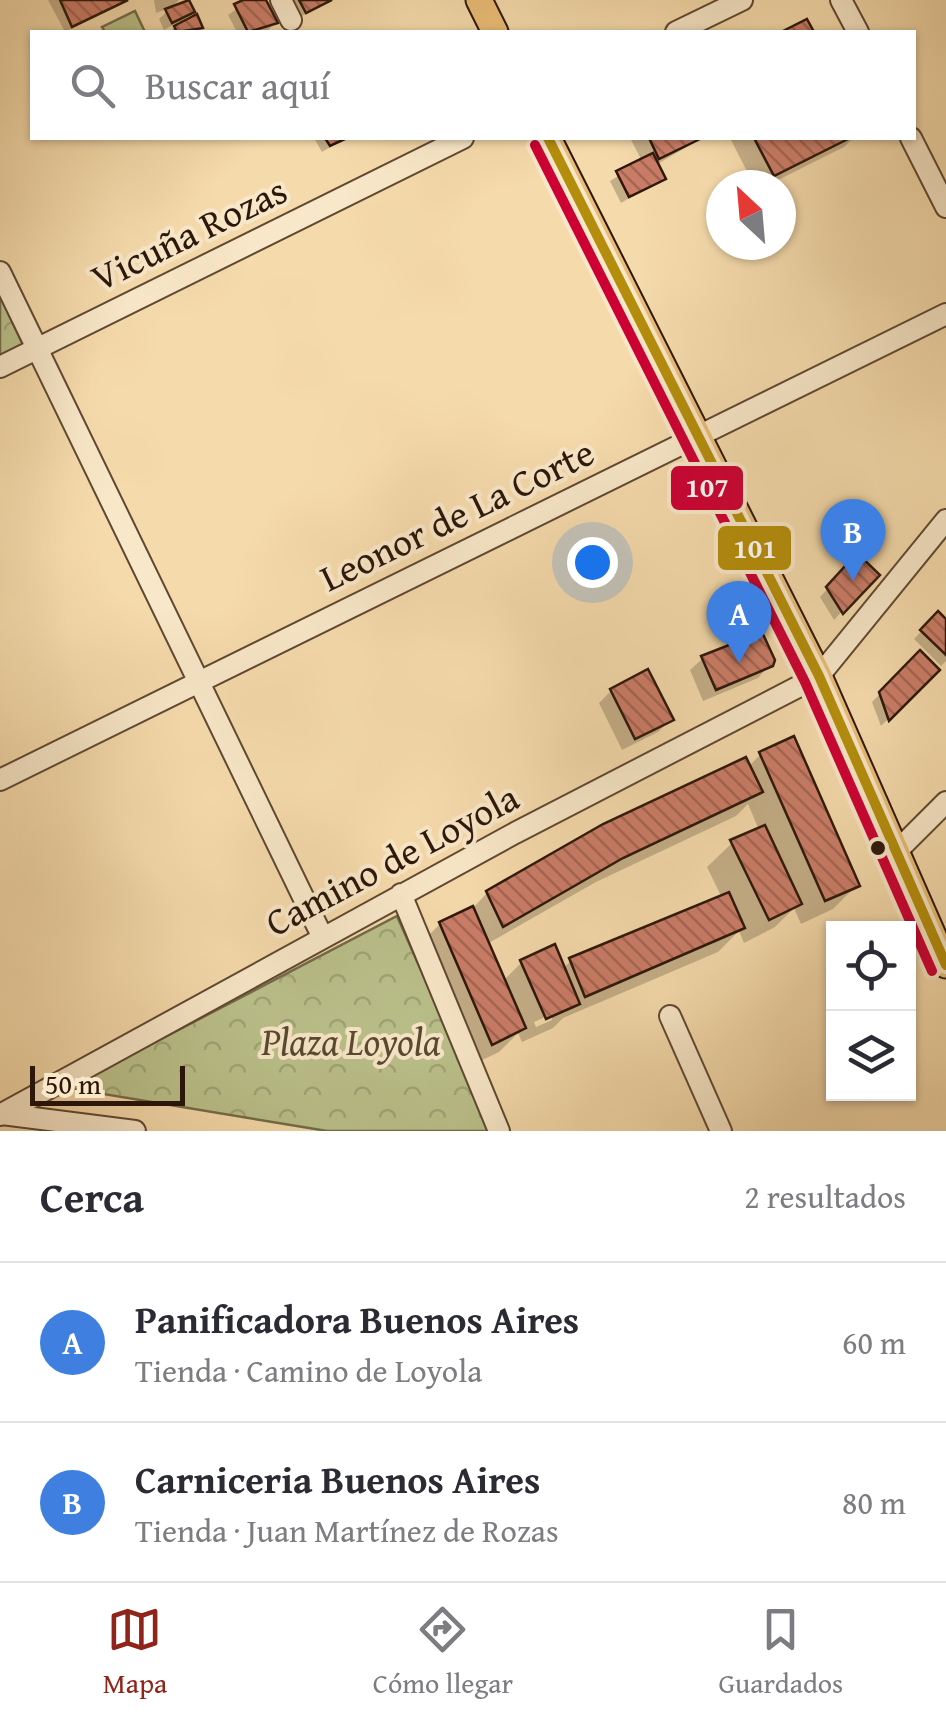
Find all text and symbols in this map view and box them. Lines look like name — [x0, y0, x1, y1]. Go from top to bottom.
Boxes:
search box — [30, 30, 916, 140]
text: Buscar aquí — [145, 57, 330, 113]
icon: search — [65, 58, 120, 113]
street label: Vicuña Rozas — [81, 162, 296, 305]
north arrow — [706, 170, 796, 260]
street label: Leonor de La Corte — [310, 423, 603, 605]
line badge: 107 — [669, 464, 745, 512]
text: 107 — [685, 466, 729, 507]
pin: B — [820, 498, 886, 581]
line badge: 101 — [716, 524, 793, 572]
text: 101 — [733, 527, 777, 568]
your location — [567, 537, 618, 588]
pin: A — [706, 580, 772, 663]
street label: Camino de Loyola — [255, 769, 528, 950]
unlabelled marker — [868, 838, 888, 858]
map controls — [826, 921, 916, 1101]
button: locate — [826, 921, 916, 1011]
button: layers — [826, 1011, 916, 1101]
park label: Plaza Loyola — [261, 1013, 441, 1069]
scale bar — [30, 1061, 185, 1106]
text: 50 m — [45, 1063, 101, 1104]
text: Cerca — [40, 1166, 144, 1227]
text: 2 resultados — [744, 1173, 906, 1220]
text: Panificadora Buenos Aires — [135, 1291, 579, 1347]
text: A — [62, 1319, 83, 1366]
text: 60 m — [842, 1319, 906, 1366]
text: Tienda · Camino de Loyola — [135, 1347, 482, 1394]
text: Carniceria Buenos Aires — [135, 1451, 540, 1507]
text: B — [63, 1479, 82, 1526]
text: 80 m — [842, 1479, 906, 1526]
text: Tienda · Juan Martínez de Rozas — [135, 1507, 559, 1554]
tab: Mapa — [103, 1602, 167, 1703]
tab: Cómo llegar — [373, 1602, 513, 1703]
tab: Guardados — [719, 1602, 843, 1703]

